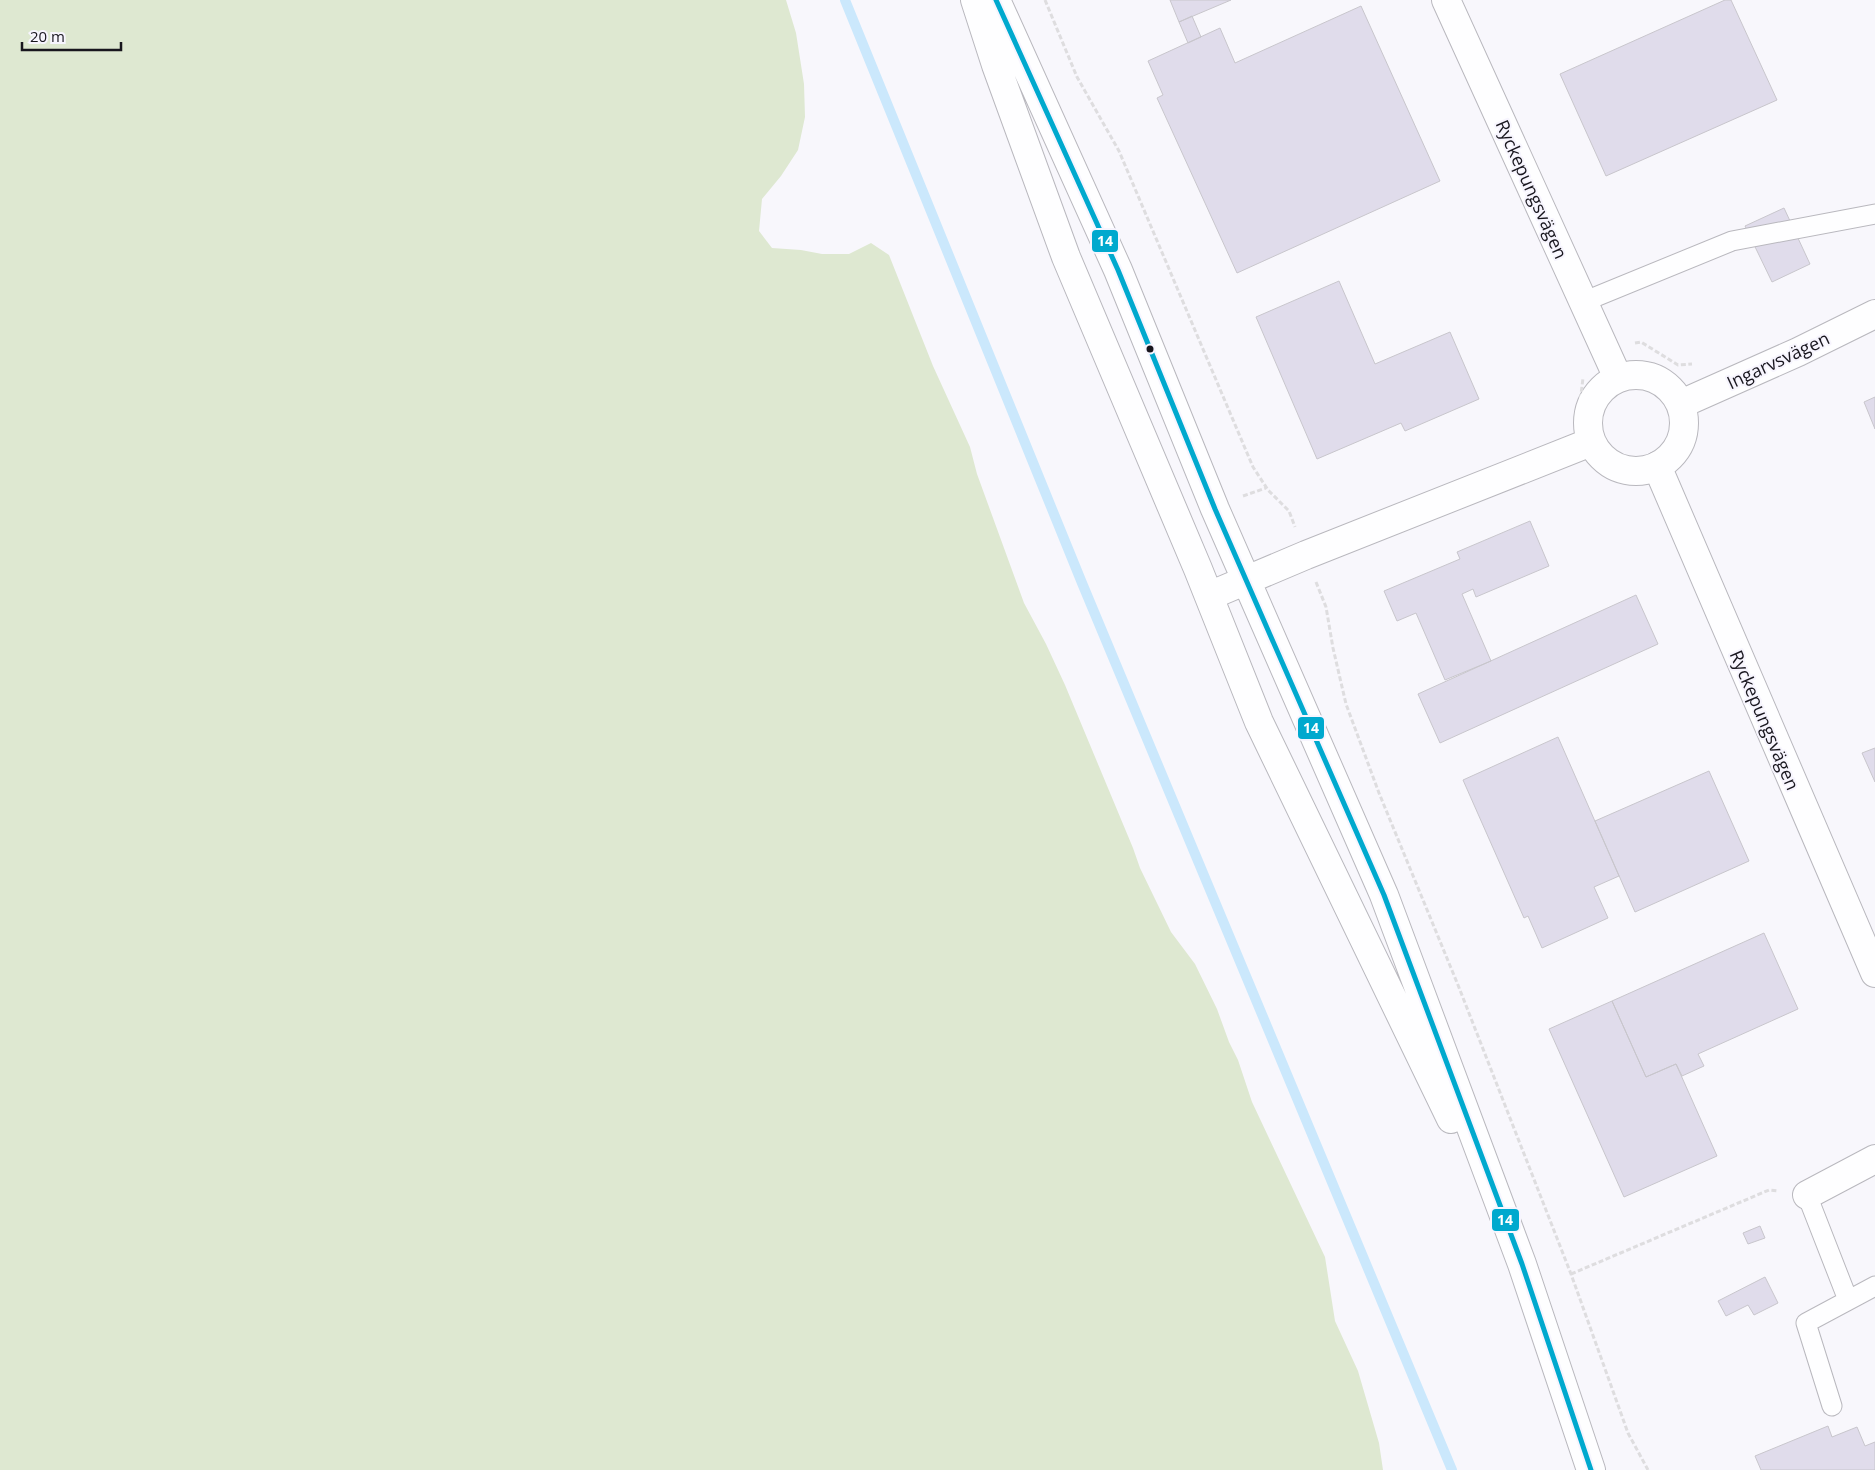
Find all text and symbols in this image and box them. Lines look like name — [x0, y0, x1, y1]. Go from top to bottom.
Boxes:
scale bar — [22, 20, 121, 52]
text: 20 m — [30, 26, 65, 46]
street label: Ryckepungsvägen — [1491, 116, 1573, 262]
line badge: 14 — [1091, 229, 1119, 253]
text: 14 — [1097, 231, 1113, 250]
street label: Ingarvsvägen — [1723, 326, 1833, 394]
unlabelled marker — [1145, 344, 1155, 354]
street label: Ryckepungsvägen — [1725, 646, 1805, 794]
line badge: 14 — [1297, 716, 1325, 740]
text: 14 — [1303, 718, 1319, 737]
line badge: 14 — [1491, 1208, 1520, 1232]
text: 14 — [1497, 1210, 1513, 1229]

